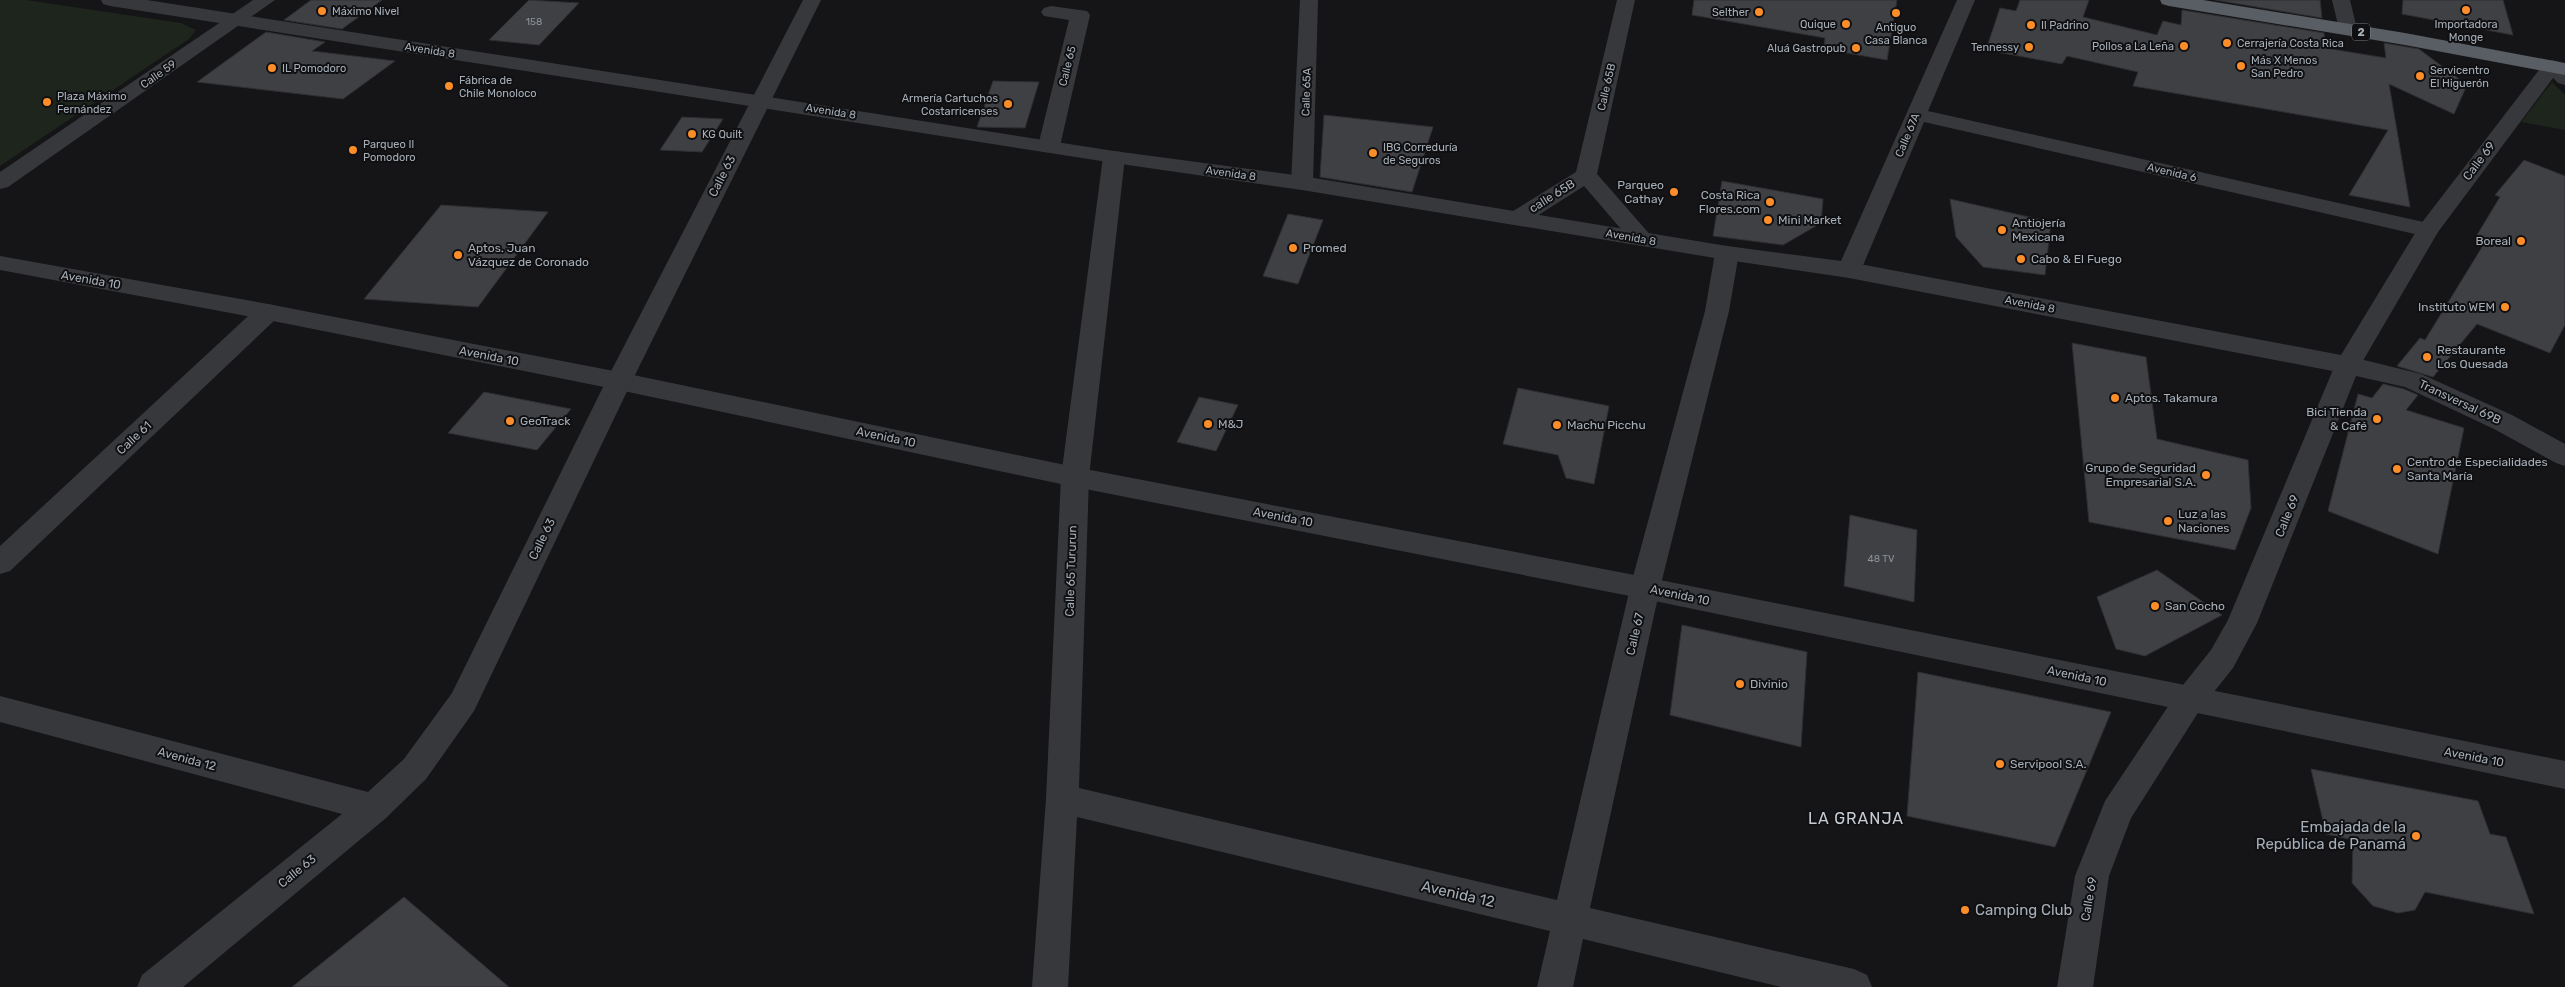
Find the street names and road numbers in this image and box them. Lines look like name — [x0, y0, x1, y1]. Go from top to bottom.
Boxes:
road number: 2 — [2352, 24, 2370, 41]
street label: Avenida 8 — [404, 40, 456, 61]
street label: Calle 65 — [1056, 44, 1079, 87]
street label: Calle 59 — [138, 57, 179, 91]
street label: Calle 65B — [1595, 62, 1618, 112]
street label: Calle 65A — [1299, 67, 1314, 116]
street label: Avenida 8 — [805, 101, 857, 122]
street label: Calle 67A — [1892, 111, 1923, 159]
street label: Calle 69 — [2460, 139, 2498, 183]
street label: Calle 63 — [706, 153, 738, 199]
street label: Avenida 6 — [2146, 160, 2198, 185]
street label: Avenida 8 — [1205, 164, 1257, 183]
street label: calle 65B — [1527, 177, 1577, 215]
street label: Avenida 8 — [1605, 227, 1657, 248]
street label: Avenida 10 — [60, 268, 122, 292]
street label: Avenida 8 — [2004, 293, 2056, 316]
street label: Avenida 10 — [458, 343, 520, 369]
street label: Transversal 69B — [2417, 377, 2503, 427]
street label: Calle 61 — [114, 418, 154, 458]
street label: Avenida 10 — [855, 424, 917, 450]
street label: Calle 69 — [2272, 493, 2302, 539]
street label: Avenida 10 — [1252, 504, 1314, 530]
street label: Calle 63 — [526, 516, 558, 562]
street label: Calle 65 Tururun — [1062, 525, 1080, 617]
street label: Avenida 10 — [1649, 582, 1711, 608]
street label: Calle 67 — [1623, 611, 1647, 657]
street label: Avenida 10 — [2046, 663, 2108, 689]
street label: Avenida 12 — [156, 744, 218, 774]
street label: Avenida 10 — [2443, 744, 2505, 770]
street label: Calle 63 — [275, 852, 319, 890]
street label: Calle 69 — [2078, 876, 2100, 922]
street label: Avenida 12 — [1420, 877, 1497, 911]

